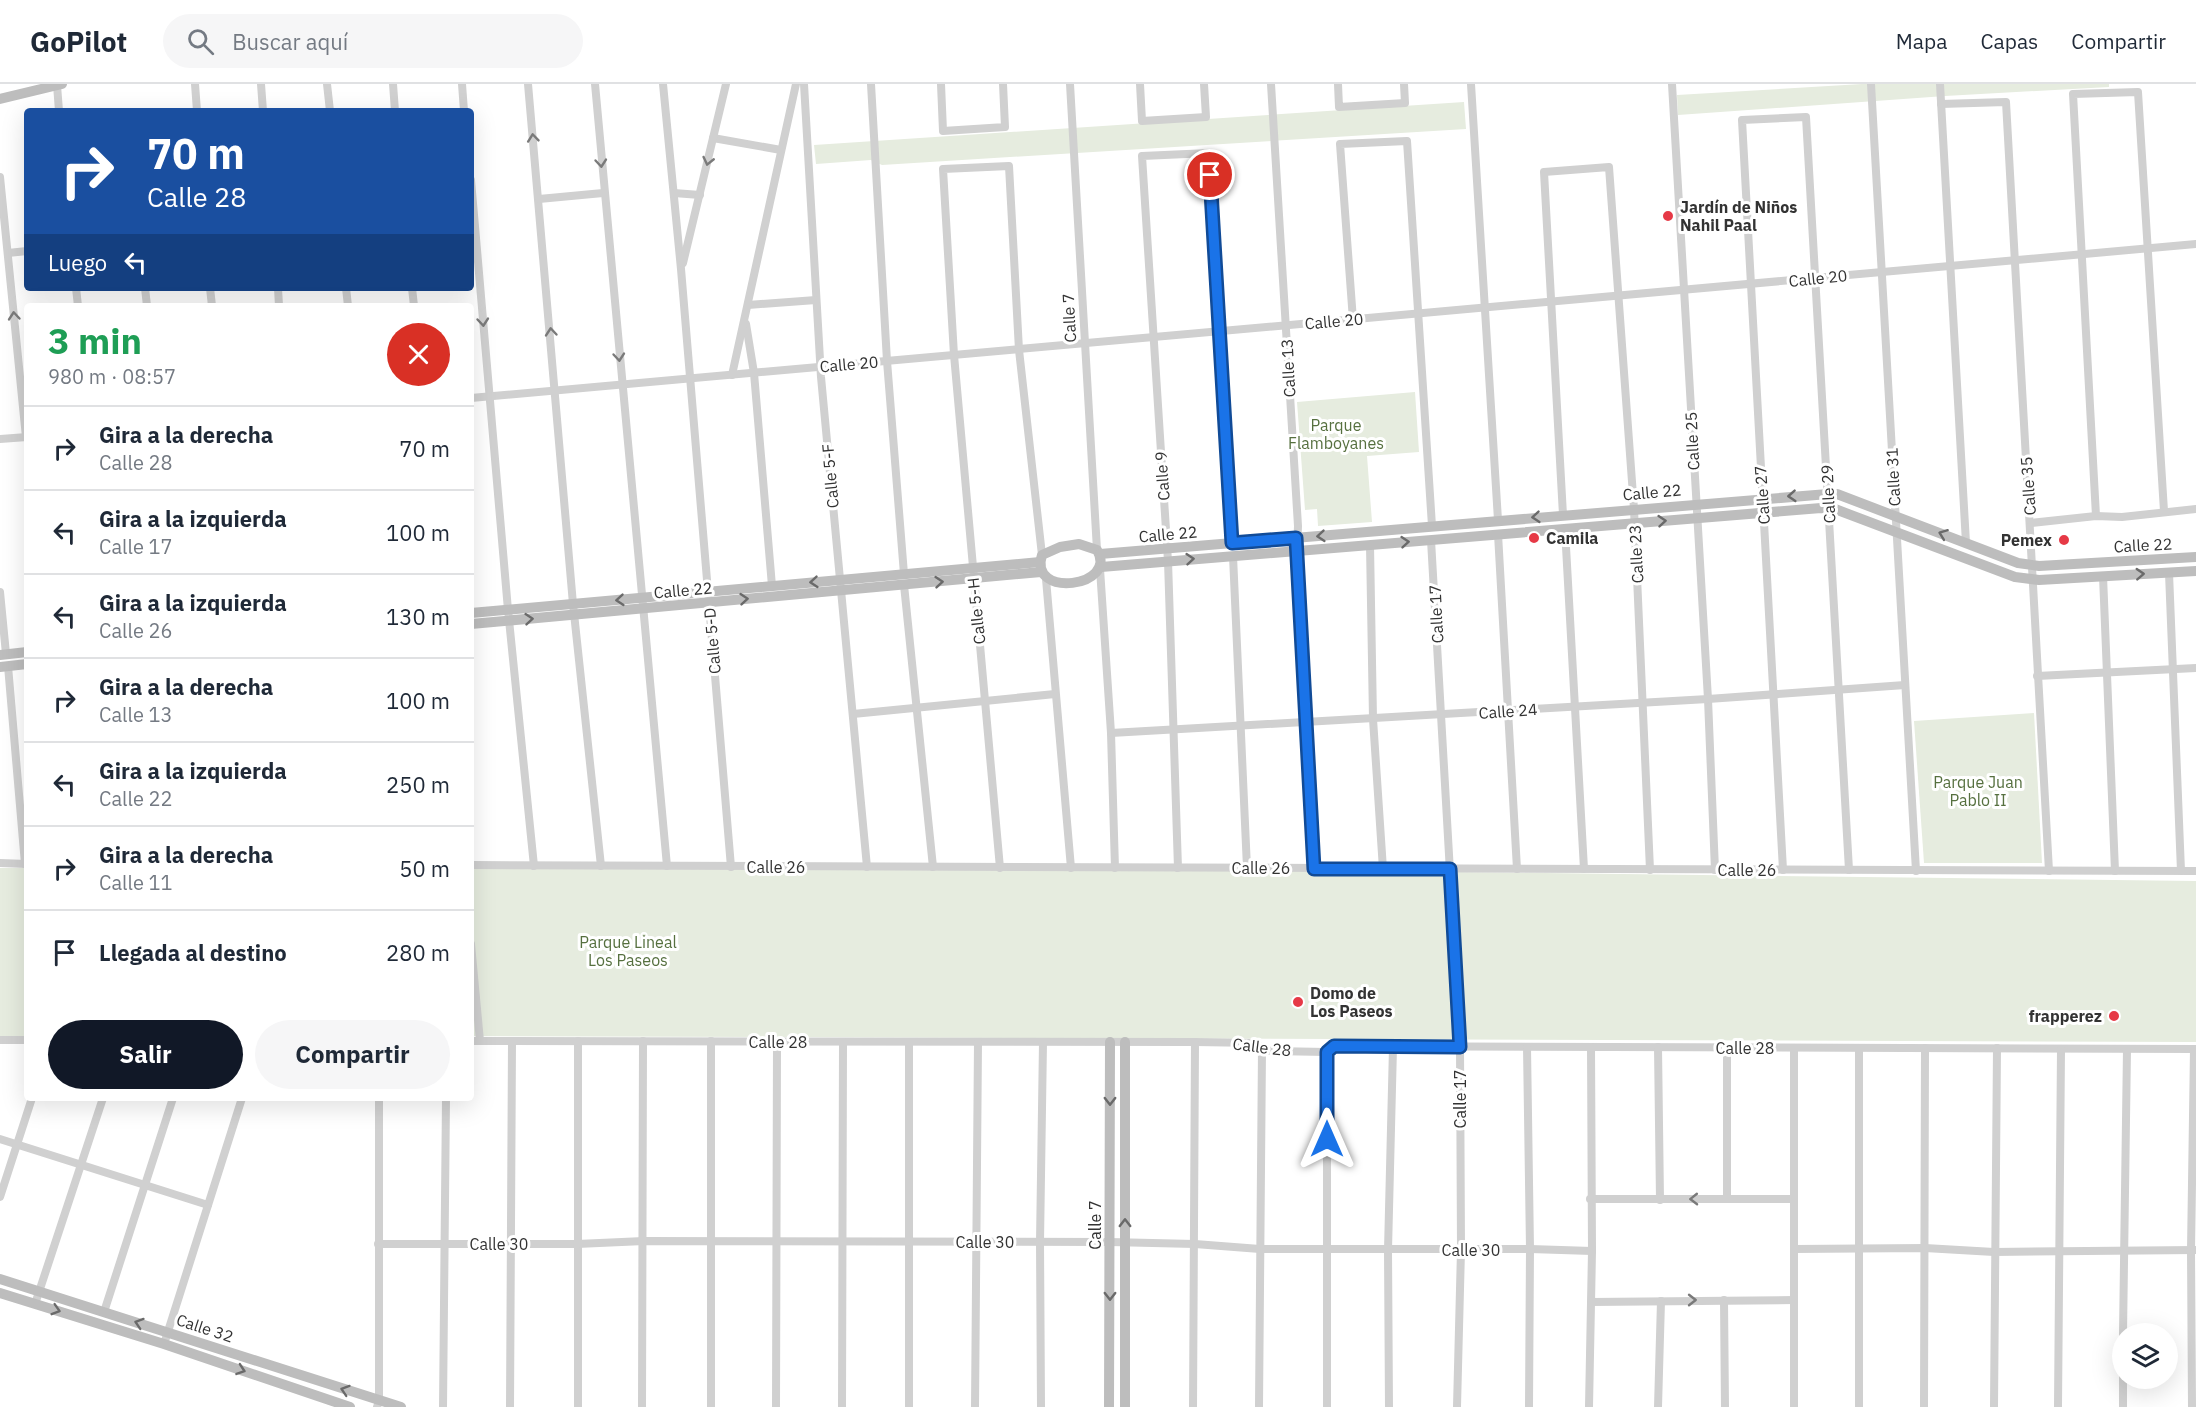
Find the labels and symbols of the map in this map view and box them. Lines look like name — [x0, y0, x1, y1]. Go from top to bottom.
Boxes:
one-way arrow — [527, 133, 540, 142]
pin — [1184, 149, 1235, 200]
one-way arrow — [702, 156, 715, 166]
one-way arrow — [594, 159, 607, 168]
place label: Jardín de Niños Nahil Paal — [1680, 197, 1797, 235]
marker: Jardín de Niños Nahil Paal — [1661, 209, 1675, 223]
street label: Calle 20 — [1788, 265, 1848, 291]
street label: Calle 7 — [1058, 293, 1080, 343]
street label: Calle 20 — [1304, 308, 1364, 334]
one-way arrow — [8, 311, 21, 320]
one-way arrow — [477, 318, 490, 327]
one-way arrow — [545, 327, 558, 336]
street label: Calle 13 — [1276, 338, 1300, 398]
street label: Calle 20 — [819, 351, 879, 377]
one-way arrow — [612, 353, 625, 362]
street label: Calle 25 — [1680, 411, 1704, 471]
park label: Parque Flamboyanes — [1288, 415, 1384, 453]
street label: Calle 5-F — [817, 443, 843, 509]
street label: Calle 31 — [1881, 447, 1905, 507]
street label: Calle 9 — [1150, 451, 1174, 501]
street label: Calle 35 — [2016, 456, 2040, 516]
street label: Calle 29 — [1816, 464, 1840, 524]
street label: Calle 27 — [1750, 465, 1774, 525]
street label: Calle 22 — [1622, 479, 1682, 505]
one-way arrow — [1787, 489, 1796, 502]
one-way arrow — [1532, 510, 1541, 523]
one-way arrow — [1658, 514, 1667, 527]
street label: Calle 22 — [1138, 521, 1198, 547]
street label: Calle 23 — [1624, 524, 1648, 584]
place label: Camila — [1546, 528, 1598, 548]
one-way arrow — [1316, 529, 1325, 542]
one-way arrow — [1938, 529, 1949, 542]
place label: Pemex — [2001, 530, 2052, 550]
marker: Camila — [1527, 531, 1541, 545]
marker: Pemex — [2057, 533, 2071, 547]
street label: Calle 22 — [2113, 533, 2173, 557]
one-way arrow — [1401, 536, 1410, 549]
one-way arrow — [1185, 553, 1195, 566]
one-way arrow — [2135, 568, 2144, 581]
one-way arrow — [810, 575, 819, 588]
one-way arrow — [934, 576, 943, 589]
street label: Calle 22 — [653, 577, 713, 603]
street label: Calle 5-H — [963, 577, 989, 645]
street label: Calle 17 — [1424, 584, 1448, 644]
one-way arrow — [615, 593, 625, 606]
one-way arrow — [740, 593, 749, 606]
street label: Calle 5-D — [699, 607, 725, 675]
one-way arrow — [525, 613, 534, 626]
street label: Calle 24 — [1478, 699, 1538, 723]
park label: Parque Juan Pablo II — [1933, 772, 2023, 810]
street label: Calle 26 — [747, 857, 805, 877]
street label: Calle 26 — [1232, 858, 1290, 878]
street label: Calle 26 — [1718, 860, 1776, 880]
park label: Parque Lineal Los Paseos — [579, 932, 677, 970]
place label: Domo de Los Paseos — [1310, 983, 1393, 1021]
marker: Domo de Los Paseos — [1291, 995, 1305, 1009]
place label: frapperez — [2029, 1006, 2102, 1026]
marker: frapperez — [2107, 1009, 2121, 1023]
street label: Calle 28 — [749, 1032, 807, 1052]
street label: Calle 28 — [1232, 1033, 1292, 1061]
street label: Calle 28 — [1716, 1038, 1774, 1058]
street label: Calle 17 — [1450, 1070, 1470, 1128]
one-way arrow — [1104, 1096, 1116, 1105]
position arrow — [1295, 1107, 1359, 1171]
one-way arrow — [1689, 1193, 1698, 1206]
street label: Calle 7 — [1085, 1200, 1105, 1250]
one-way arrow — [1119, 1218, 1132, 1227]
street label: Calle 30 — [956, 1232, 1014, 1252]
street label: Calle 30 — [470, 1234, 528, 1254]
street label: Calle 30 — [1442, 1240, 1500, 1260]
one-way arrow — [1104, 1291, 1116, 1300]
one-way arrow — [1687, 1294, 1696, 1306]
one-way arrow — [50, 1303, 61, 1316]
street label: Calle 32 — [174, 1309, 236, 1347]
one-way arrow — [134, 1318, 145, 1330]
one-way arrow — [235, 1363, 246, 1376]
one-way arrow — [340, 1384, 351, 1397]

